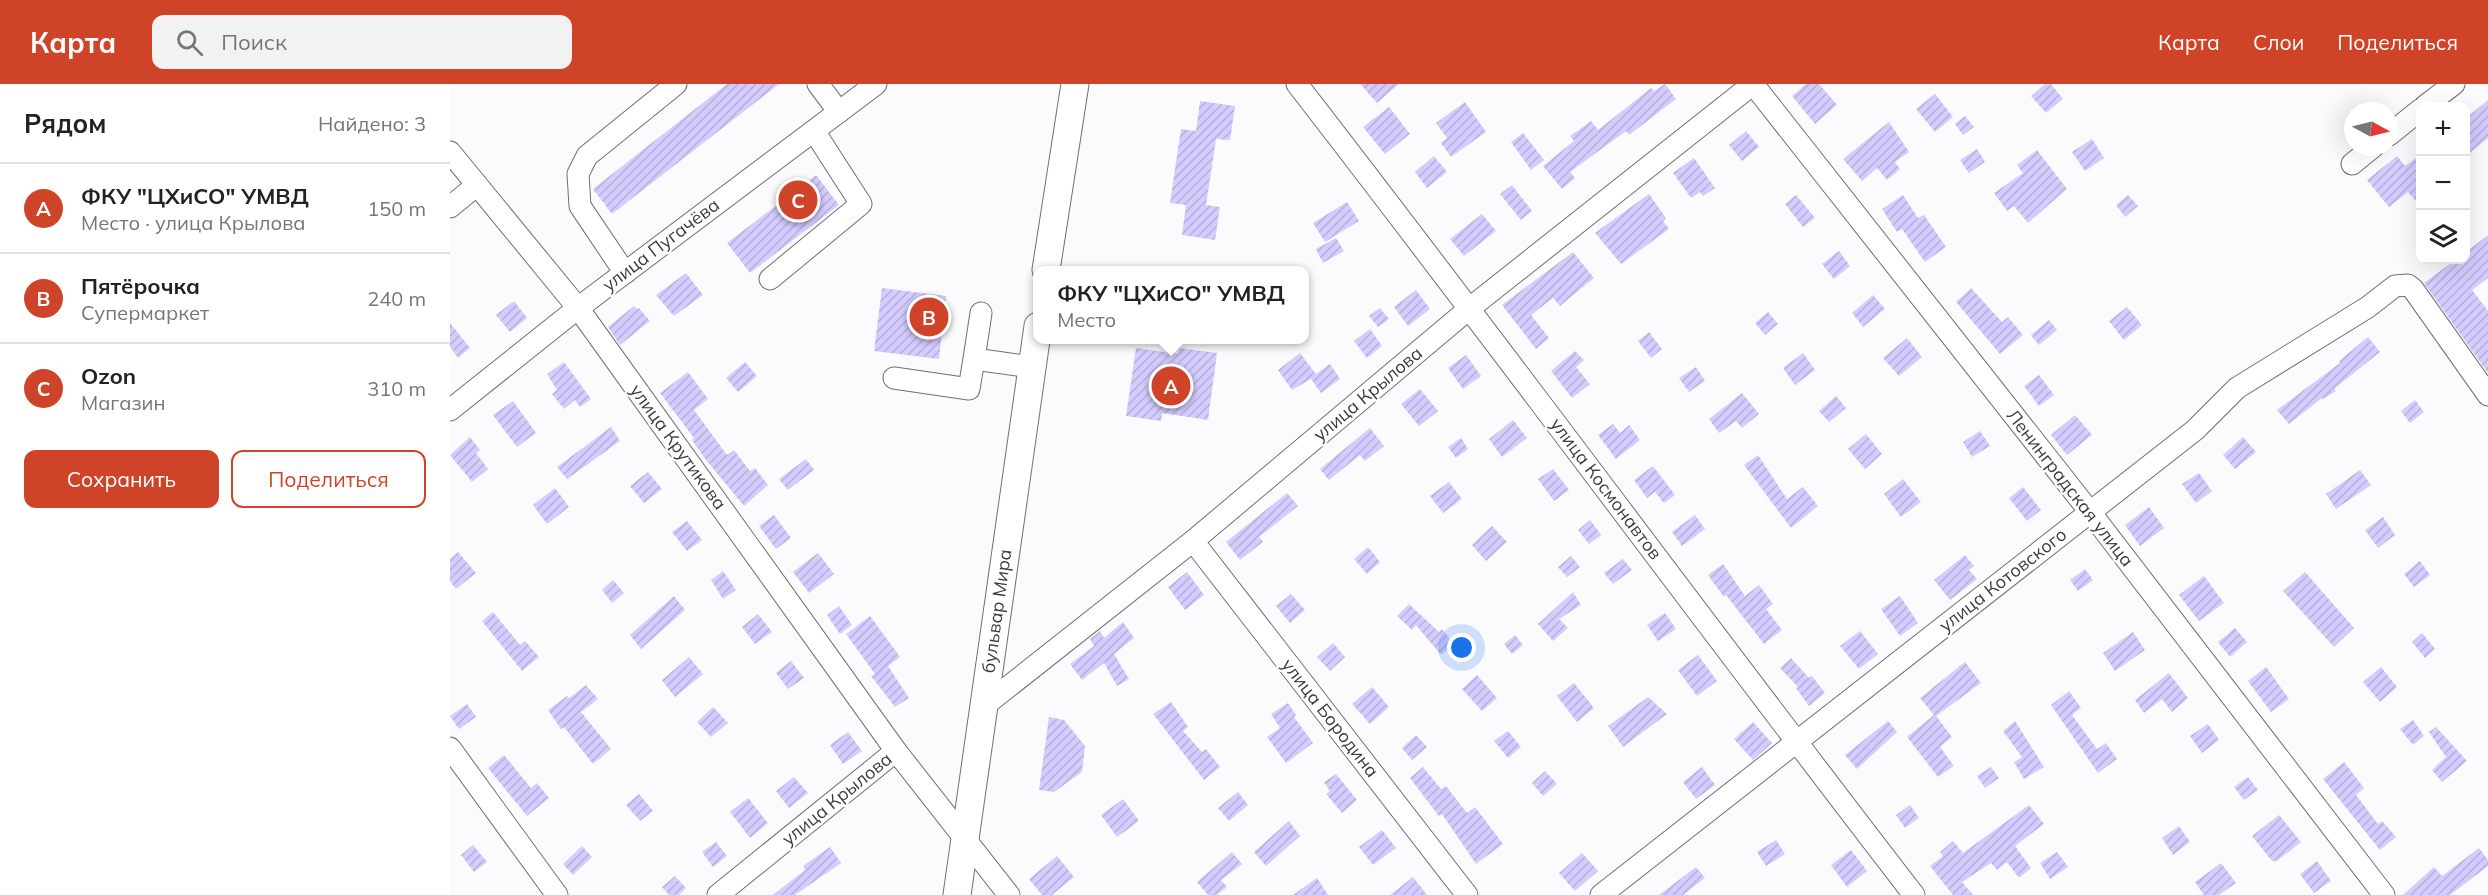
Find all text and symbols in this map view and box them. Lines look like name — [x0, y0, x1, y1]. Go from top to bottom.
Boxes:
search box — [152, 15, 572, 69]
text: Карта — [30, 25, 116, 60]
icon: search — [173, 26, 206, 59]
text: Поиск — [221, 28, 287, 56]
text: Карта — [2158, 29, 2220, 55]
text: Слои — [2253, 29, 2304, 55]
text: Поделиться — [2337, 29, 2458, 55]
north arrow — [2344, 102, 2398, 156]
map controls — [2416, 102, 2470, 264]
button: + — [2416, 102, 2470, 156]
text: Рядом — [24, 107, 107, 140]
text: Найдено: 3 — [318, 111, 426, 136]
button: − — [2416, 156, 2470, 210]
pin: C — [778, 178, 818, 222]
text: ФКУ "ЦХиСО" УМВД — [81, 182, 309, 210]
street label: улица Пугачёва — [598, 193, 724, 296]
text: A — [36, 196, 51, 221]
text: 150 m — [367, 196, 426, 221]
text: Место · улица Крылова — [81, 210, 306, 235]
button: layers — [2416, 210, 2470, 264]
popup — [1033, 266, 1309, 344]
text: Пятёрочка — [81, 272, 200, 300]
text: ФКУ "ЦХиСО" УМВД — [1057, 279, 1285, 307]
text: B — [37, 286, 50, 311]
text: 240 m — [367, 286, 426, 311]
pin: B — [910, 294, 948, 340]
text: Супермаркет — [81, 300, 209, 325]
text: Место — [1057, 307, 1116, 332]
street label: улица Крылова — [1308, 341, 1427, 446]
text: Ozon — [81, 362, 136, 390]
pin: A — [1152, 364, 1190, 408]
text: C — [37, 376, 50, 401]
text: 310 m — [367, 376, 426, 401]
street label: улица Крутикова — [625, 379, 732, 514]
text: Магазин — [81, 390, 165, 415]
street label: Ленинградская улица — [2002, 404, 2139, 571]
street label: улица Космонавтов — [1546, 413, 1667, 564]
button: Сохранить — [24, 450, 219, 508]
button: Поделиться — [231, 450, 426, 508]
street label: улица Котовского — [1934, 523, 2071, 637]
street label: бульвар Мира — [976, 548, 1017, 674]
your location — [1447, 633, 1476, 662]
street label: улица Бородина — [1277, 654, 1384, 782]
street label: улица Крылова — [777, 747, 897, 850]

